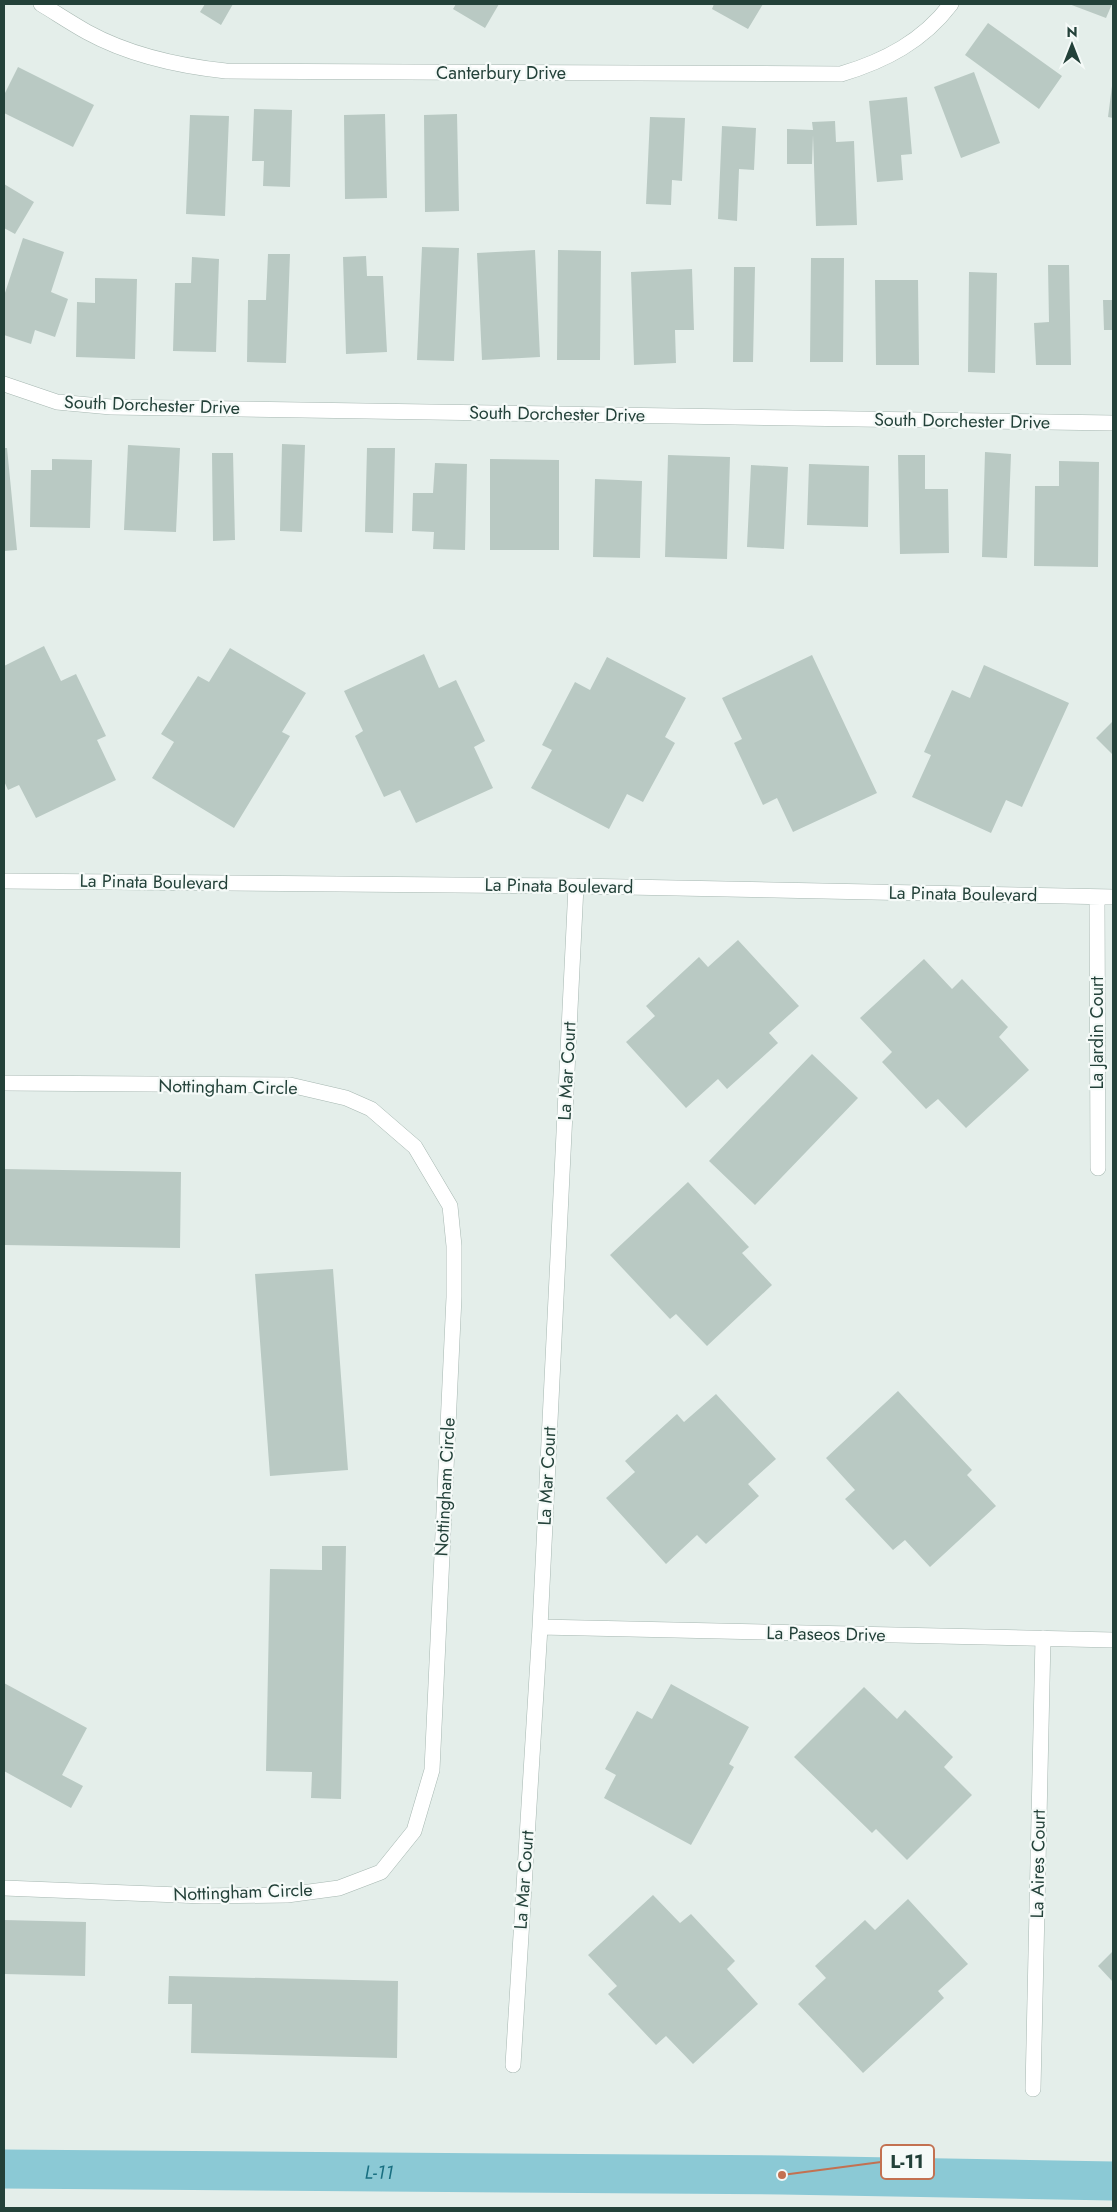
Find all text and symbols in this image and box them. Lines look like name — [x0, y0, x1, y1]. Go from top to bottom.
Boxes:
north arrow — [1047, 20, 1097, 70]
text: N — [1066, 22, 1078, 42]
street label: Canterbury Drive — [436, 60, 566, 86]
street label: South Dorchester Drive — [64, 389, 240, 421]
street label: South Dorchester Drive — [469, 399, 645, 429]
street label: South Dorchester Drive — [874, 406, 1050, 436]
street label: La Pinata Boulevard — [79, 868, 229, 896]
street label: La Pinata Boulevard — [484, 872, 634, 900]
street label: La Pinata Boulevard — [888, 880, 1038, 908]
street label: La Jardin Court — [1084, 976, 1110, 1090]
street label: La Mar Court — [551, 1020, 583, 1121]
street label: Nottingham Circle — [158, 1073, 298, 1101]
street label: Nottingham Circle — [428, 1417, 462, 1557]
street label: La Mar Court — [531, 1425, 563, 1526]
street label: La Paseos Drive — [766, 1620, 886, 1648]
street label: La Aires Court — [1024, 1809, 1052, 1919]
street label: La Mar Court — [508, 1829, 540, 1930]
street label: Nottingham Circle — [173, 1877, 313, 1907]
callout: L-11 — [881, 2145, 934, 2179]
text: L-11 — [890, 2148, 924, 2175]
water label: L-11 — [364, 2158, 394, 2186]

